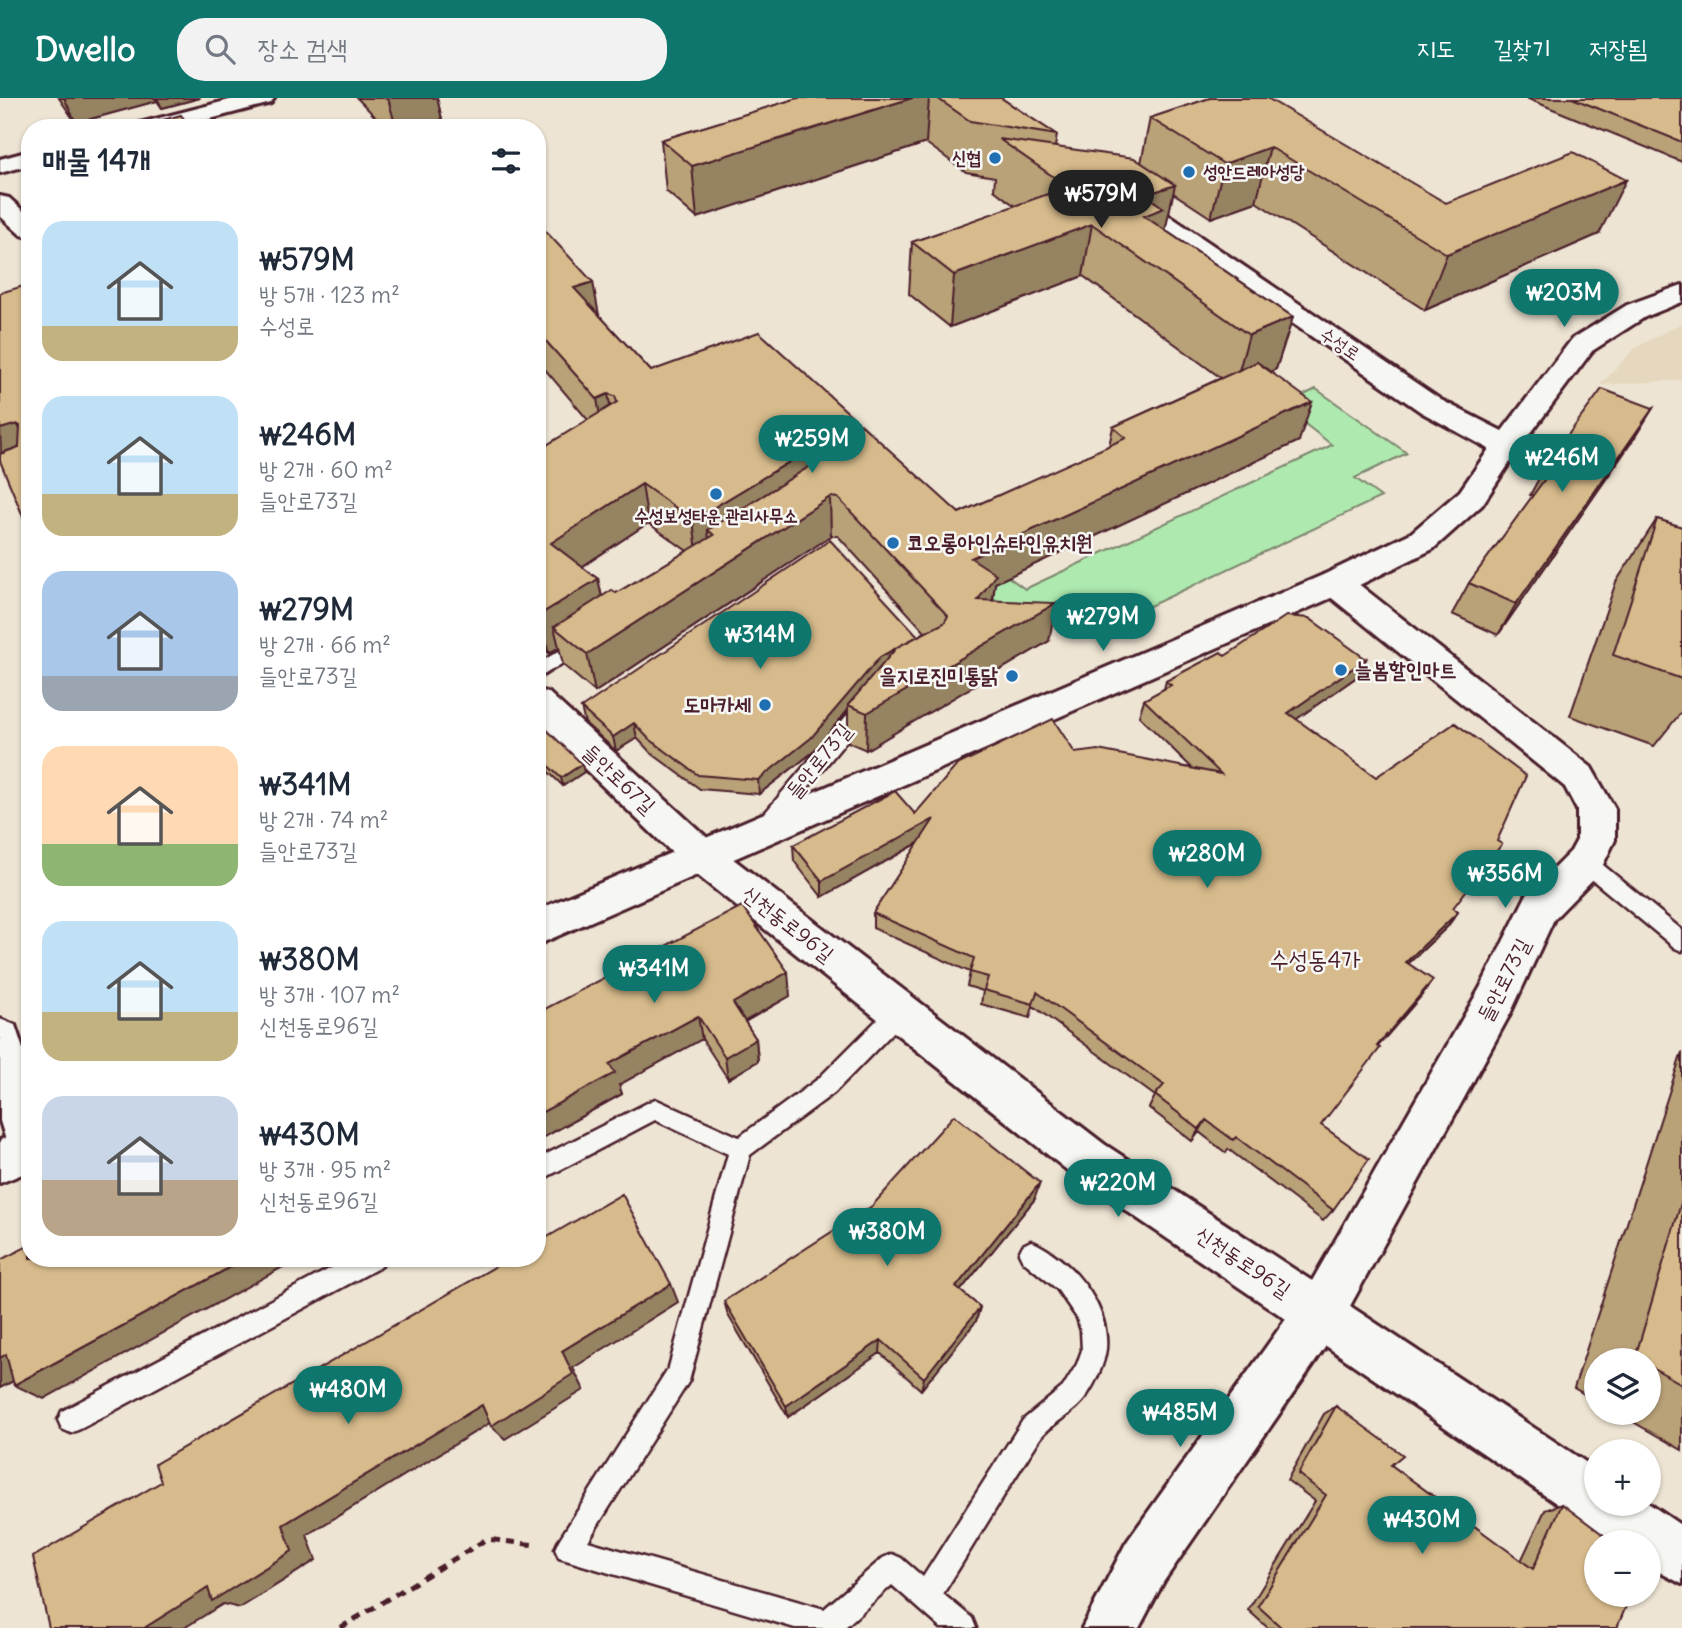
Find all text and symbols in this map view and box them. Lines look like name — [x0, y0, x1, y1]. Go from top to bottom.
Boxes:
search box — [177, 18, 667, 81]
text: Dwello — [35, 28, 135, 70]
icon: search — [201, 30, 239, 68]
text: 장소 검색 — [257, 32, 347, 65]
text: 지도 — [1417, 33, 1455, 63]
text: 길찾기 — [1493, 33, 1551, 63]
text: 저장됨 — [1589, 33, 1647, 63]
text: 매물 14개 — [42, 141, 151, 179]
icon: filters — [487, 142, 525, 180]
place label: 신협 — [952, 146, 981, 169]
marker: 신협 — [987, 150, 1003, 166]
place label: 성안드레아성당 — [1203, 160, 1305, 183]
marker: 성안드레아성당 — [1181, 164, 1197, 180]
pin: ₩579M — [1052, 170, 1150, 230]
text: ₩579M — [1064, 178, 1138, 207]
text: ₩579M — [259, 240, 355, 278]
icon: home — [98, 249, 182, 333]
pin: ₩203M — [1515, 270, 1613, 329]
text: ₩203M — [1526, 277, 1602, 306]
text: 방 5개 · 123 m² — [259, 280, 400, 309]
text: 수성로 — [259, 311, 315, 340]
street label: 수성로 — [1316, 322, 1365, 365]
text: ₩246M — [259, 415, 356, 453]
pin: ₩259M — [763, 416, 861, 475]
text: ₩259M — [775, 423, 849, 452]
icon: home — [98, 424, 182, 508]
pin: ₩246M — [1513, 434, 1611, 494]
text: ₩246M — [1525, 442, 1599, 471]
text: 방 2개 · 60 m² — [259, 455, 393, 484]
text: 들안로73길 — [259, 486, 357, 515]
marker: 수성보성타운 관리사무소 — [708, 486, 724, 502]
place label: 수성보성타운 관리사무소 — [634, 504, 798, 527]
place label: 코오롱아인슈타인유치원 — [907, 529, 1093, 556]
marker: 코오롱아인슈타인유치원 — [885, 535, 901, 551]
text: ₩279M — [259, 590, 354, 628]
pin: ₩279M — [1054, 594, 1152, 653]
icon: home — [98, 599, 182, 683]
text: ₩279M — [1067, 601, 1139, 630]
pin: ₩314M — [711, 612, 809, 671]
text: ₩314M — [724, 619, 796, 648]
text: 방 2개 · 66 m² — [259, 630, 391, 659]
place label: 늘봄할인마트 — [1355, 656, 1456, 683]
text: 들안로73길 — [259, 661, 357, 690]
place label: 을지로진미통닭 — [880, 662, 998, 689]
marker: 늘봄할인마트 — [1333, 662, 1349, 678]
marker: 을지로진미통닭 — [1004, 668, 1020, 684]
place label: 도마카세 — [683, 691, 751, 718]
marker: 도마카세 — [757, 697, 773, 713]
street label: 들안로73길 — [780, 717, 857, 804]
street label: 들안로67길 — [577, 738, 662, 819]
text: ₩341M — [259, 765, 352, 803]
icon: home — [98, 774, 182, 858]
text: 방 2개 · 74 m² — [259, 805, 388, 834]
pin: ₩280M — [1158, 830, 1256, 890]
text: 들안로73길 — [259, 836, 357, 865]
text: ₩280M — [1169, 838, 1245, 867]
pin: ₩356M — [1456, 850, 1554, 910]
text: ₩356M — [1467, 858, 1543, 887]
street label: 신천동로96길 — [737, 880, 840, 968]
street label: 들안로73길 — [1471, 934, 1536, 1026]
text: ₩380M — [259, 940, 360, 978]
district label: 수성동4가 — [1269, 944, 1361, 974]
pin: ₩341M — [605, 946, 703, 1005]
icon: home — [98, 949, 182, 1033]
text: ₩341M — [618, 953, 690, 982]
text: 방 3개 · 107 m² — [259, 980, 400, 1009]
text: 신천동로96길 — [259, 1011, 378, 1040]
text: ₩430M — [259, 1115, 360, 1153]
icon: home — [98, 1124, 182, 1208]
text: 방 3개 · 95 m² — [259, 1155, 391, 1184]
pin: ₩220M — [1069, 1160, 1167, 1219]
text: ₩220M — [1080, 1167, 1156, 1196]
text: 신천동로96길 — [259, 1186, 378, 1215]
pin: ₩380M — [838, 1208, 936, 1268]
text: ₩380M — [848, 1216, 926, 1245]
street label: 신천동로96길 — [1191, 1220, 1296, 1303]
map controls — [1584, 1348, 1661, 1607]
button: layers — [1584, 1348, 1661, 1425]
pin: ₩480M — [299, 1366, 397, 1426]
text: ₩480M — [309, 1374, 387, 1403]
pin: ₩485M — [1131, 1390, 1229, 1449]
text: ₩485M — [1142, 1397, 1218, 1426]
button: + — [1584, 1439, 1661, 1516]
pin: ₩430M — [1373, 1496, 1471, 1556]
text: ₩430M — [1383, 1504, 1461, 1533]
button: − — [1584, 1530, 1661, 1607]

